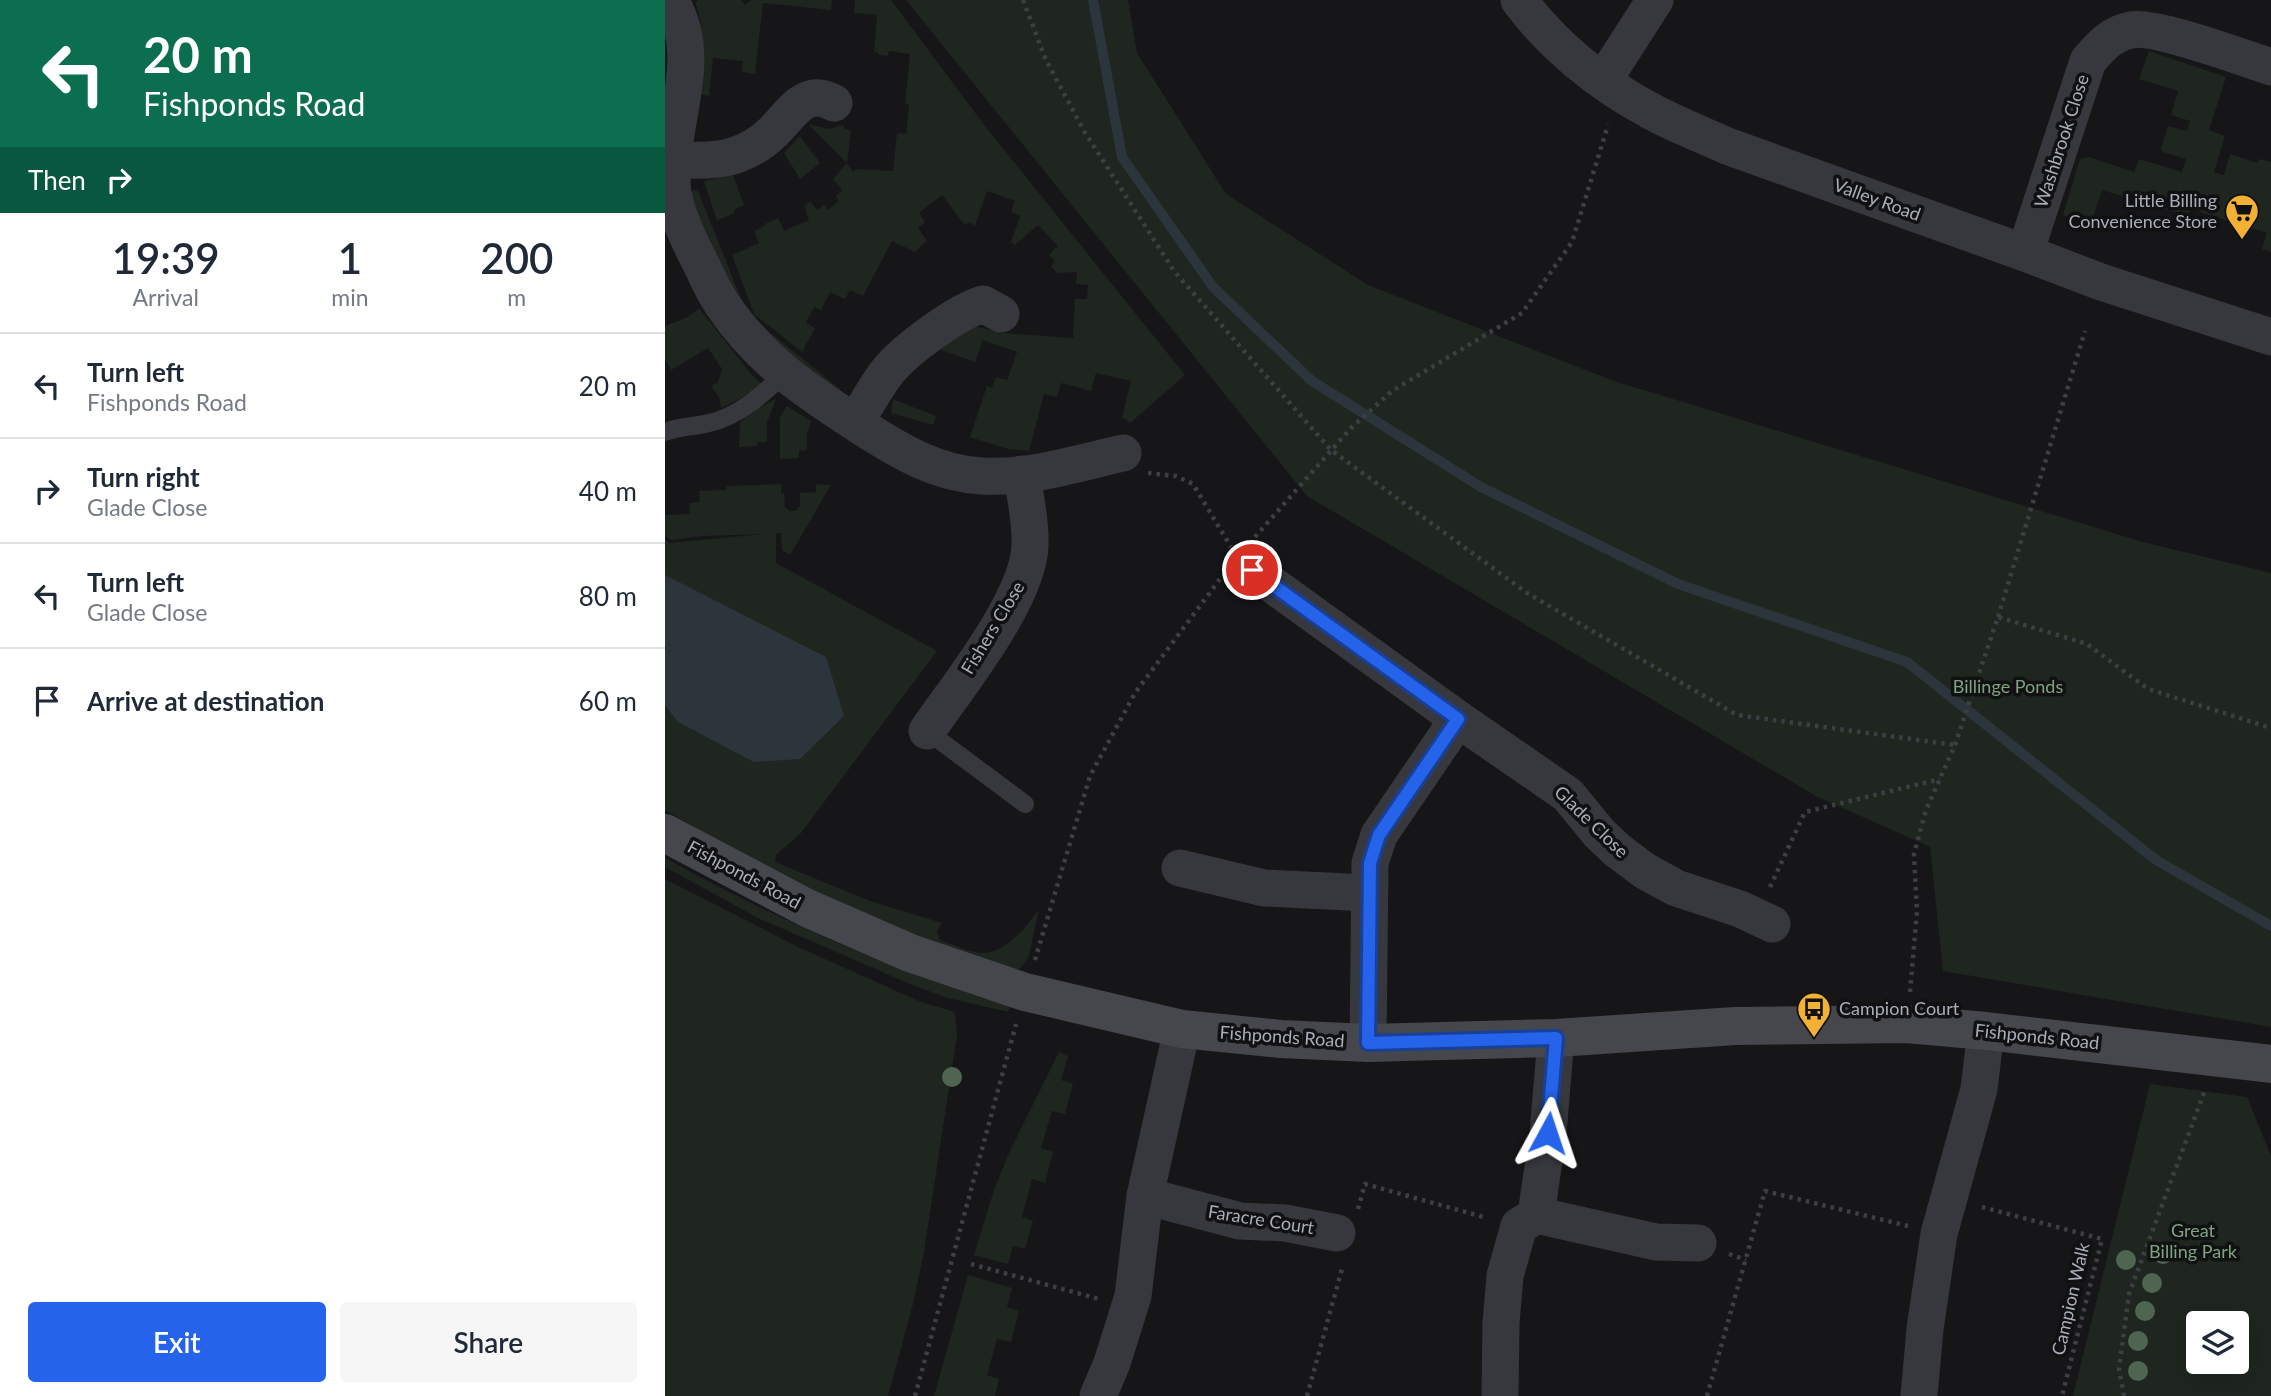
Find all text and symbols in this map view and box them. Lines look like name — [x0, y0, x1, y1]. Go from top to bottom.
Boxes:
text: 20 m — [143, 25, 253, 83]
icon: left — [28, 28, 119, 119]
street label: Washbrook Close — [2029, 71, 2093, 210]
text: Fishponds Road — [143, 84, 365, 123]
icon: right — [100, 161, 138, 199]
text: Then — [28, 164, 86, 196]
street label: Valley Road — [1831, 173, 1924, 225]
place label: Little Billing Convenience Store — [2068, 189, 2217, 232]
supermarket icon: Little Billing Convenience Store — [2223, 192, 2261, 241]
text: 19:39 — [112, 233, 220, 283]
text: 1 — [338, 233, 362, 283]
text: 200 — [480, 233, 553, 283]
text: Arrival — [133, 283, 199, 311]
text: min — [331, 283, 369, 311]
text: m — [507, 283, 526, 311]
text: Turn left — [87, 356, 184, 388]
icon: left — [28, 367, 66, 405]
text: 20 m — [579, 370, 637, 402]
text: Fishponds Road — [87, 388, 247, 416]
text: Turn right — [87, 461, 200, 493]
icon: right — [28, 472, 66, 510]
text: 40 m — [579, 475, 637, 507]
text: Glade Close — [87, 493, 207, 521]
pin — [1222, 540, 1282, 600]
icon: arrive — [1233, 551, 1271, 589]
text: Turn left — [87, 566, 184, 598]
icon: left — [28, 577, 66, 615]
street label: Fishers Close — [956, 577, 1028, 678]
text: 80 m — [579, 580, 637, 612]
text: Glade Close — [87, 598, 207, 626]
park label: Billinge Ponds — [1953, 675, 2063, 697]
icon: arrive — [28, 682, 66, 720]
text: Arrive at destination — [87, 685, 324, 717]
text: 60 m — [579, 685, 637, 717]
street label: Glade Close — [1550, 781, 1633, 862]
street label: Fishponds Road — [684, 835, 805, 913]
bus stop icon: Campion Court — [1795, 990, 1833, 1039]
place label: Campion Court — [1839, 997, 1960, 1019]
street label: Fishponds Road — [1974, 1019, 2100, 1053]
street label: Fishponds Road — [1219, 1021, 1345, 1051]
position arrow — [1511, 1096, 1585, 1170]
street label: Faracre Court — [1207, 1200, 1316, 1238]
park label: Great Billing Park — [2149, 1219, 2238, 1262]
street label: Campion Walk — [2046, 1240, 2094, 1357]
button: Exit — [28, 1302, 326, 1382]
button: Share — [340, 1302, 637, 1382]
map controls — [2186, 1311, 2249, 1374]
button: layers — [2186, 1311, 2249, 1374]

